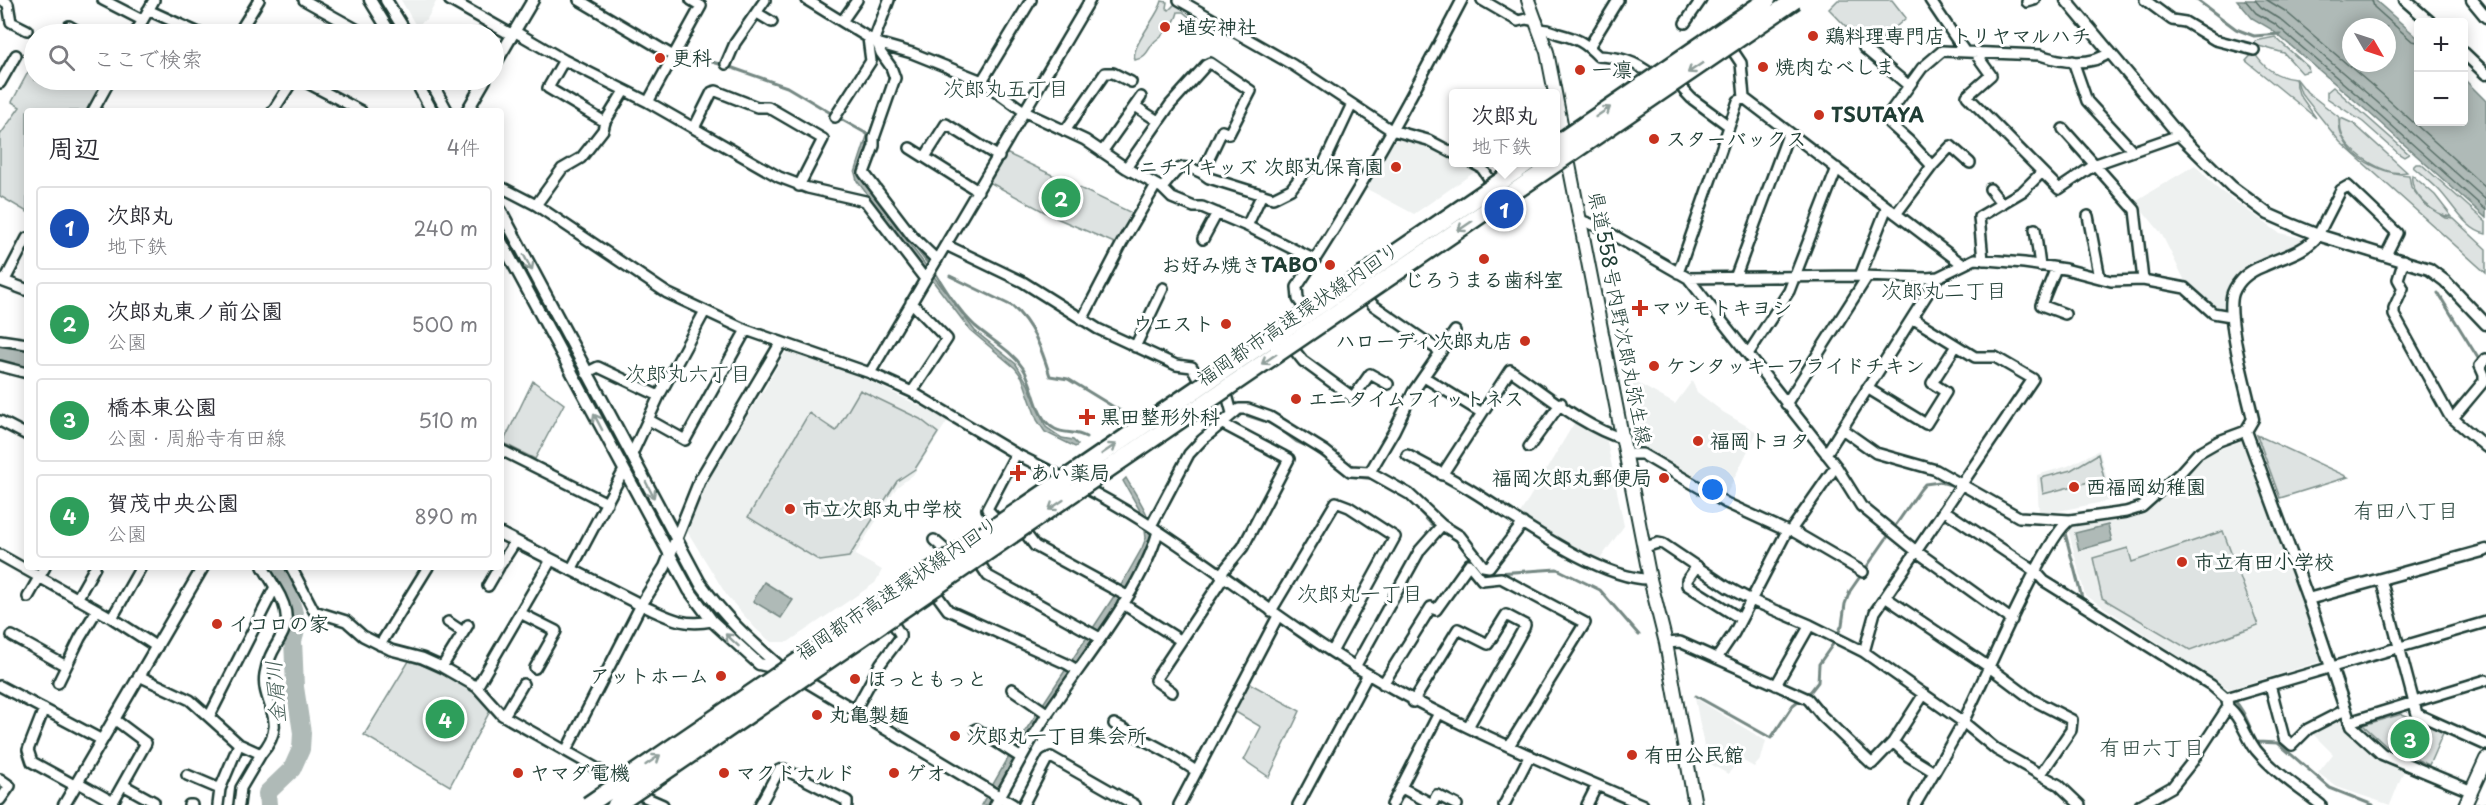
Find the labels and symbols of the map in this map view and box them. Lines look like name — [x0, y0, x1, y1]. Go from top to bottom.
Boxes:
place label: 埴安神社 — [1177, 11, 1257, 41]
north arrow — [2342, 18, 2396, 72]
marker: 埴安神社 — [1158, 20, 1172, 34]
place label: 鶏料理専門店 トリヤマルハチ — [1825, 20, 2091, 50]
marker: 鶏料理専門店 トリヤマルハチ — [1806, 29, 1820, 43]
place label: 更科 — [672, 42, 712, 72]
marker: 更科 — [653, 51, 667, 65]
place label: 焼肉なべしま — [1775, 51, 1895, 81]
place label: 一凛 — [1592, 54, 1632, 84]
marker: 焼肉なべしま — [1756, 60, 1770, 74]
marker: 一凛 — [1573, 63, 1587, 77]
one-way arrow — [1687, 63, 1704, 75]
district label: 次郎丸五丁目 — [943, 71, 1069, 103]
place label: TSUTAYA — [1831, 99, 1925, 129]
one-way arrow — [1595, 106, 1611, 118]
marker: TSUTAYA — [1812, 108, 1826, 122]
place label: スターバックス — [1666, 123, 1806, 153]
marker: スターバックス — [1647, 132, 1661, 146]
place label: ニチイキッズ 次郎丸保育園 — [1138, 151, 1384, 181]
marker: ニチイキッズ 次郎丸保育園 — [1389, 160, 1403, 174]
pin: 2 — [1042, 176, 1080, 220]
pin: 1 — [1484, 186, 1524, 232]
street label: 県道558号内野次郎丸弥生線 — [1582, 188, 1660, 447]
one-way arrow — [1457, 220, 1473, 232]
street label: 福岡都市高速環状線内回り — [1190, 234, 1405, 393]
place label: お好み焼きTABO — [1161, 249, 1318, 279]
marker: じろうまる歯科室 — [1477, 252, 1491, 266]
one-way arrow — [523, 253, 534, 271]
marker: お好み焼きTABO — [1323, 258, 1337, 272]
place label: じろうまる歯科室 — [1404, 264, 1564, 294]
district label: 次郎丸二丁目 — [1881, 273, 2007, 305]
place label: マツモトキヨシ — [1652, 292, 1792, 322]
marker: マツモトキヨシ — [1633, 301, 1647, 315]
place label: ウエスト — [1132, 308, 1214, 338]
marker: ウエスト — [1219, 317, 1233, 331]
place label: ハローディ次郎丸店 — [1335, 325, 1513, 355]
marker: ハローディ次郎丸店 — [1518, 334, 1532, 348]
place label: ケンタッキーフライドチキン — [1666, 350, 1925, 380]
one-way arrow — [1261, 354, 1278, 366]
district label: 次郎丸六丁目 — [625, 356, 751, 388]
marker: ケンタッキーフライドチキン — [1647, 359, 1661, 373]
place label: エニタイムフィットネス — [1308, 383, 1524, 413]
marker: エニタイムフィットネス — [1289, 392, 1303, 406]
place label: 黒田整形外科 — [1100, 401, 1220, 431]
marker: 黒田整形外科 — [1078, 408, 1096, 426]
one-way arrow — [592, 413, 603, 431]
place label: 福岡トヨタ — [1710, 425, 1810, 455]
marker: 福岡トヨタ — [1691, 434, 1705, 448]
one-way arrow — [1101, 443, 1117, 455]
place label: あい薬局 — [1030, 457, 1110, 487]
place label: 福岡次郎丸郵便局 — [1492, 462, 1652, 492]
marker: あい薬局 — [1011, 466, 1025, 480]
marker: 福岡次郎丸郵便局 — [1657, 471, 1671, 485]
place label: 西福岡幼稚園 — [2086, 471, 2206, 501]
your location — [1698, 475, 1727, 504]
marker: 西福岡幼稚園 — [2067, 480, 2081, 494]
one-way arrow — [645, 481, 657, 499]
place label: 市立次郎丸中学校 — [802, 493, 962, 523]
district label: 有田八丁目 — [2354, 493, 2459, 525]
one-way arrow — [1048, 499, 1064, 511]
marker: 市立次郎丸中学校 — [783, 502, 797, 516]
street label: 福岡都市高速環状線内回り — [789, 508, 1004, 667]
place label: 市立有田小学校 — [2194, 546, 2334, 576]
marker: 市立有田小学校 — [2175, 555, 2189, 569]
district label: 次郎丸一丁目 — [1297, 576, 1423, 608]
place label: イコロの家 — [229, 608, 329, 638]
marker: イコロの家 — [210, 617, 224, 631]
one-way arrow — [725, 633, 740, 647]
water label: 金屑川 — [256, 660, 292, 725]
place label: アットホーム — [590, 660, 709, 690]
place label: ほっともっと — [867, 663, 987, 693]
marker: アットホーム — [714, 669, 728, 683]
marker: ほっともっと — [848, 672, 862, 686]
pin: 4 — [426, 696, 464, 742]
place label: 丸亀製麺 — [829, 699, 909, 729]
marker: 丸亀製麺 — [810, 708, 824, 722]
pin: 3 — [2390, 716, 2430, 762]
place label: 次郎丸一丁目集会所 — [967, 720, 1147, 750]
marker: 次郎丸一丁目集会所 — [948, 729, 962, 743]
district label: 有田六丁目 — [2100, 730, 2205, 762]
place label: 有田公民館 — [1644, 739, 1744, 769]
marker: 有田公民館 — [1625, 748, 1639, 762]
one-way arrow — [645, 754, 661, 766]
place label: ヤマダ電機 — [530, 757, 630, 787]
place label: マクドナルド — [736, 757, 855, 787]
place label: ゲオ — [906, 757, 946, 787]
marker: ヤマダ電機 — [511, 766, 525, 780]
marker: マクドナルド — [717, 766, 731, 780]
marker: ゲオ — [887, 766, 901, 780]

